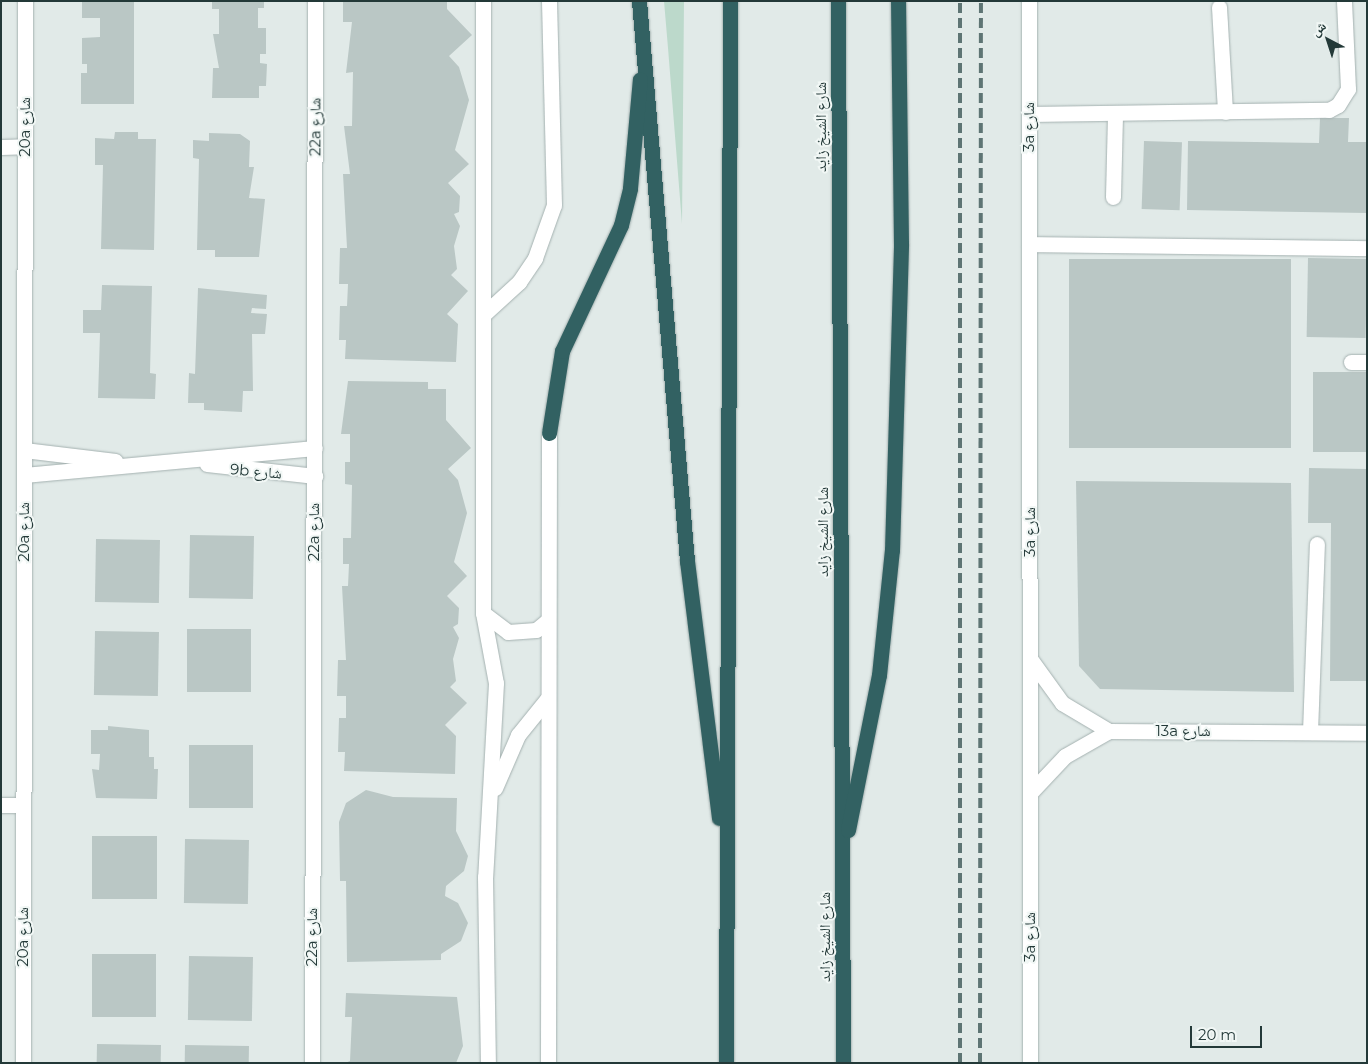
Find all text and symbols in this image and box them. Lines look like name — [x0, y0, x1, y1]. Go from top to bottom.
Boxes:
north arrow — [1303, 15, 1353, 65]
text: ش — [1307, 17, 1330, 40]
street label: شارع الشيخ زايد — [812, 82, 830, 172]
street label: 20a شارع — [16, 97, 34, 157]
street label: 22a شارع — [306, 98, 324, 156]
street label: 3a شارع — [1020, 102, 1038, 152]
street label: 9b شارع — [229, 460, 283, 482]
street label: شارع الشيخ زايد — [814, 487, 832, 577]
street label: 20a شارع — [15, 502, 33, 562]
street label: 22a شارع — [305, 503, 323, 561]
street label: 3a شارع — [1021, 507, 1039, 557]
street label: 13a شارع — [1155, 722, 1211, 740]
street label: شارع الشيخ زايد — [816, 892, 834, 982]
street label: 20a شارع — [14, 907, 32, 967]
street label: 22a شارع — [303, 908, 321, 966]
street label: 3a شارع — [1021, 912, 1039, 962]
scale bar — [1193, 1016, 1266, 1048]
text: 20 m — [1198, 1025, 1236, 1044]

